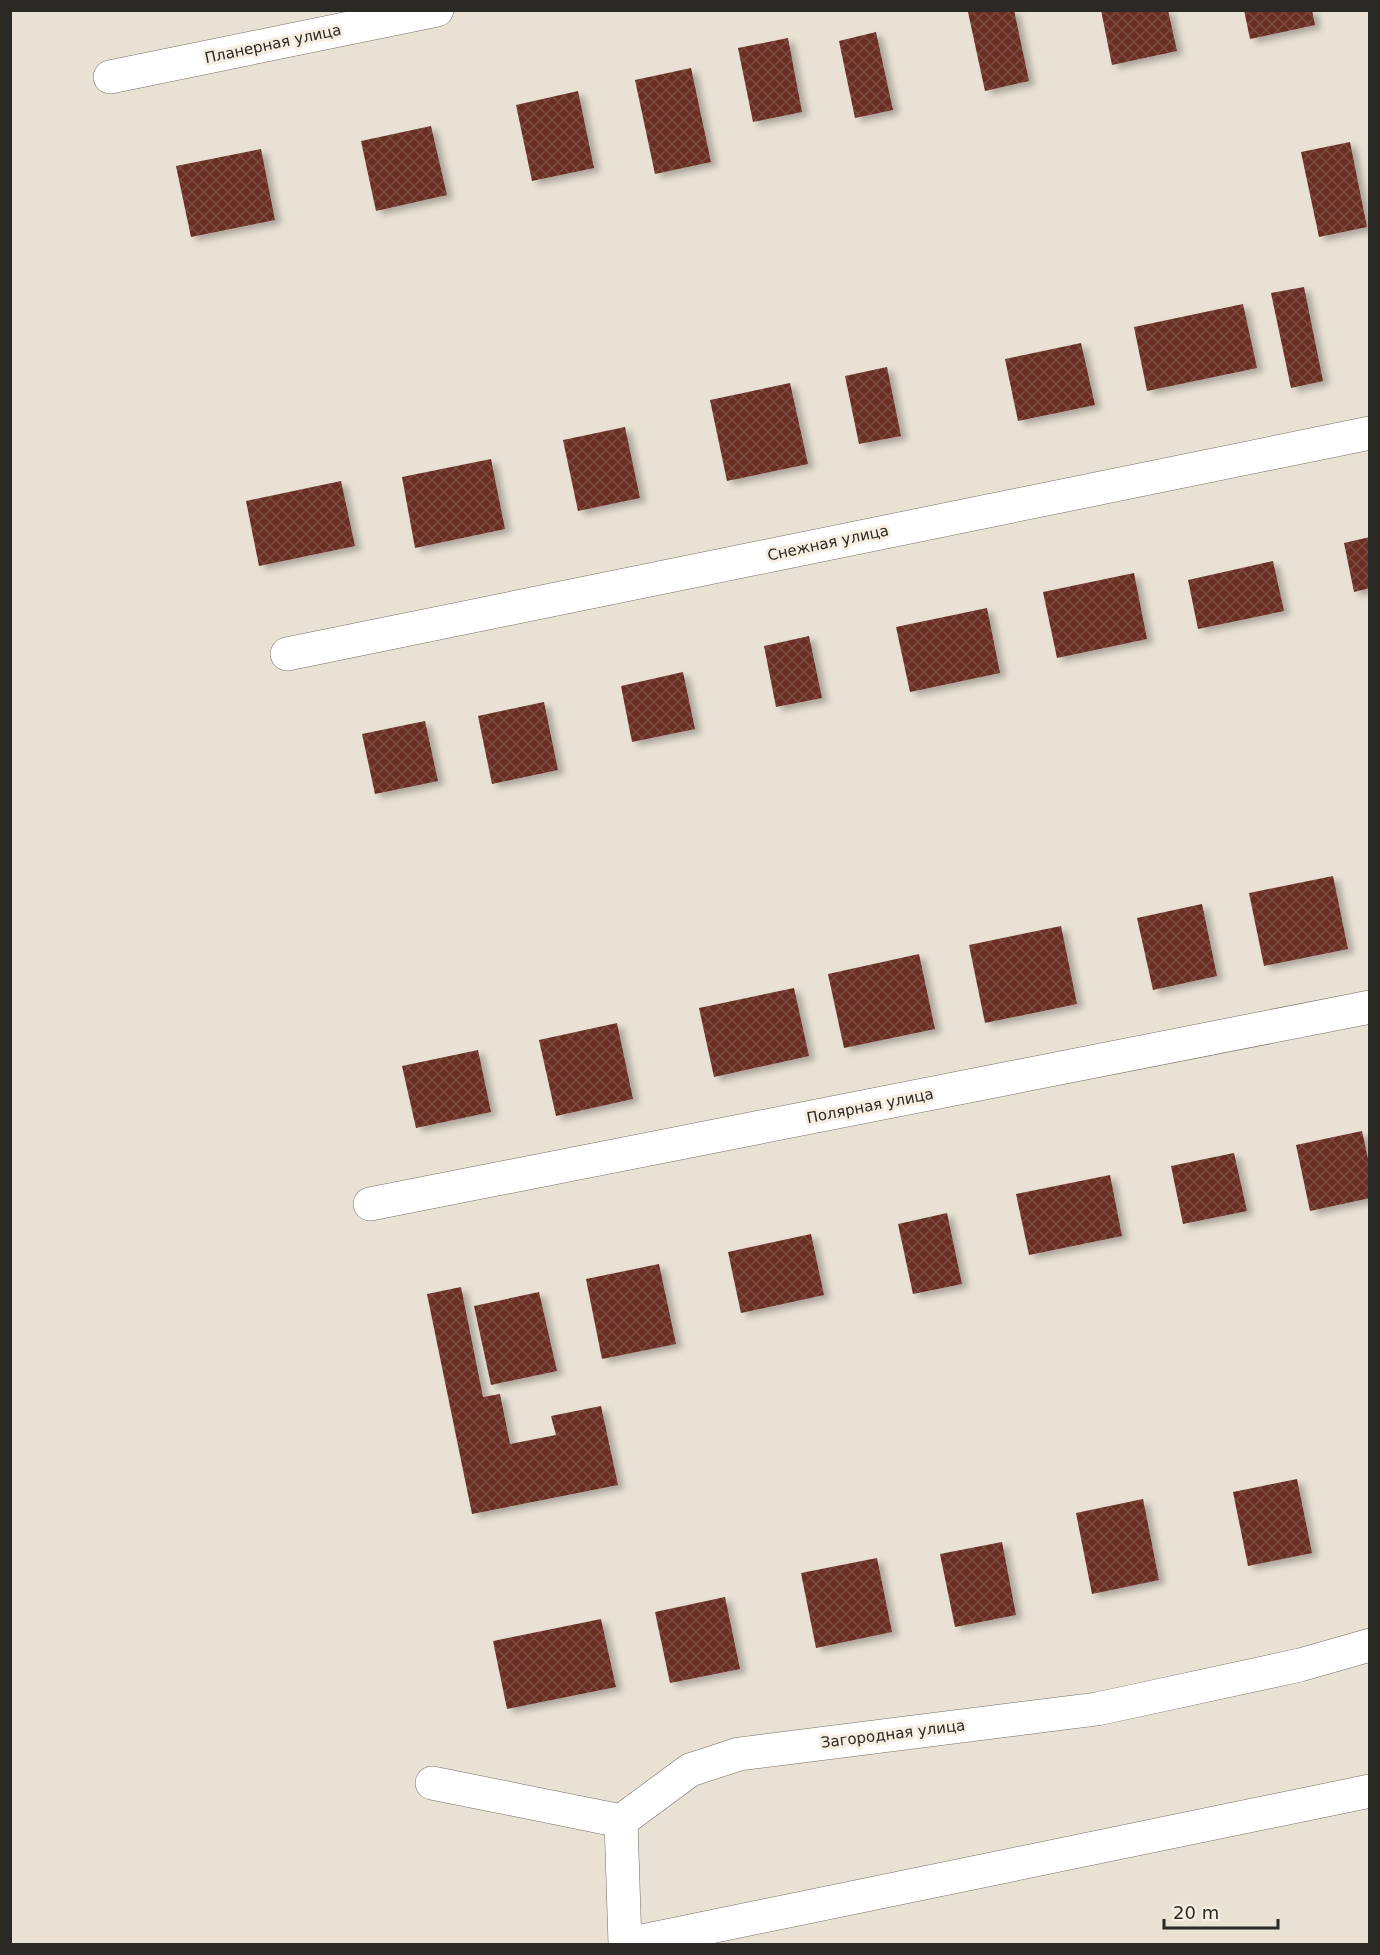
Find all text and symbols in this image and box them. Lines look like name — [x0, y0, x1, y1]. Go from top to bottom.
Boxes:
street label: Планерная улица — [203, 21, 343, 67]
street label: Снежная улица — [766, 521, 890, 565]
street label: Полярная улица — [805, 1085, 935, 1127]
street label: Загородная улица — [820, 1716, 966, 1752]
scale bar — [1164, 1892, 1278, 1930]
text: 20 m — [1173, 1902, 1219, 1923]

